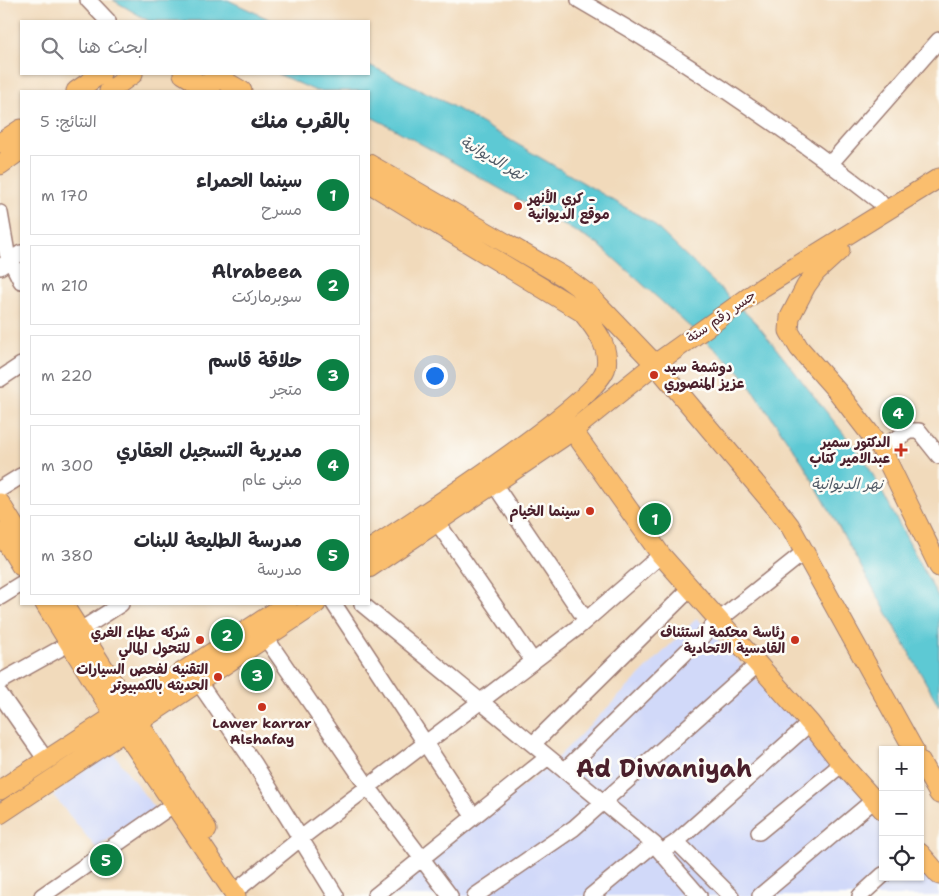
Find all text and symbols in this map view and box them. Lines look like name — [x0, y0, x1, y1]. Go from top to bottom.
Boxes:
search box — [20, 20, 370, 75]
icon: search — [38, 34, 66, 62]
text: ابحث هنا — [78, 34, 148, 59]
text: بالقرب منك — [251, 107, 350, 135]
text: النتائج: 5 — [40, 111, 97, 132]
water label: نهر الديوانية — [457, 131, 530, 185]
text: سينما الحمراء — [196, 168, 302, 193]
text: 170 m — [41, 185, 88, 206]
text: 1 — [329, 185, 337, 206]
place label: كري الأنهر - موقع الديوانية — [526, 188, 610, 224]
text: مسرح — [261, 199, 302, 220]
marker: كري الأنهر - موقع الديوانية — [512, 200, 524, 212]
text: Alrabeea — [211, 259, 302, 284]
text: 210 m — [41, 275, 88, 296]
text: 2 — [327, 275, 339, 296]
street label: جسر رقم ستة — [683, 285, 760, 348]
text: سوبرماركت — [232, 286, 302, 307]
text: حلاقة قاسم — [208, 348, 302, 373]
place label: دوشمة سيد عزيز المنصوري — [664, 358, 745, 394]
your location — [422, 363, 448, 389]
text: 220 m — [41, 365, 93, 386]
text: 3 — [327, 365, 339, 386]
marker: دوشمة سيد عزيز المنصوري — [648, 369, 660, 381]
text: متجر — [271, 379, 302, 400]
pin: 4 — [882, 394, 914, 432]
place label: الدكتور سمير عبدالامير كتاب — [810, 433, 891, 467]
text: مديرية التسجيل العقاري — [116, 438, 302, 463]
marker: الدكتور سمير عبدالامير كتاب — [894, 443, 908, 457]
text: 300 m — [41, 455, 93, 476]
text: 4 — [327, 455, 339, 476]
text: مبنى عام — [242, 469, 302, 490]
water label: نهر الديوانية — [811, 474, 884, 494]
pin: 1 — [639, 500, 671, 538]
place label: سينما الخيام — [510, 502, 580, 522]
marker: سينما الخيام — [584, 505, 596, 517]
text: مدرسة الطليعة للبنات — [134, 528, 302, 553]
text: 380 m — [41, 545, 93, 566]
text: 5 — [328, 545, 338, 566]
text: مدرسة — [257, 559, 302, 580]
pin: 2 — [211, 616, 243, 654]
place label: شركه عطاء الغري للتحول المالي — [91, 623, 190, 661]
place label: رئاسة محكمة استئناف القادسية الاتحادية — [660, 623, 785, 657]
marker: شركه عطاء الغري للتحول المالي — [194, 634, 206, 646]
marker: رئاسة محكمة استئناف القادسية الاتحادية — [789, 634, 801, 646]
pin: 3 — [241, 656, 273, 694]
place label: التقنيه لفحص السيارات الحديثه بالكمبيوتر — [76, 660, 208, 694]
marker: التقنيه لفحص السيارات الحديثه بالكمبيوتر — [212, 671, 224, 683]
marker: Lawer karrar Alshafay — [256, 701, 268, 713]
place label: Lawer karrar Alshafay — [212, 714, 312, 748]
map controls — [879, 746, 924, 881]
button: + — [879, 746, 924, 791]
district label: Ad Diwaniyah — [576, 753, 752, 785]
button: − — [879, 791, 924, 836]
button: locate — [879, 836, 924, 881]
pin: 5 — [90, 841, 122, 879]

